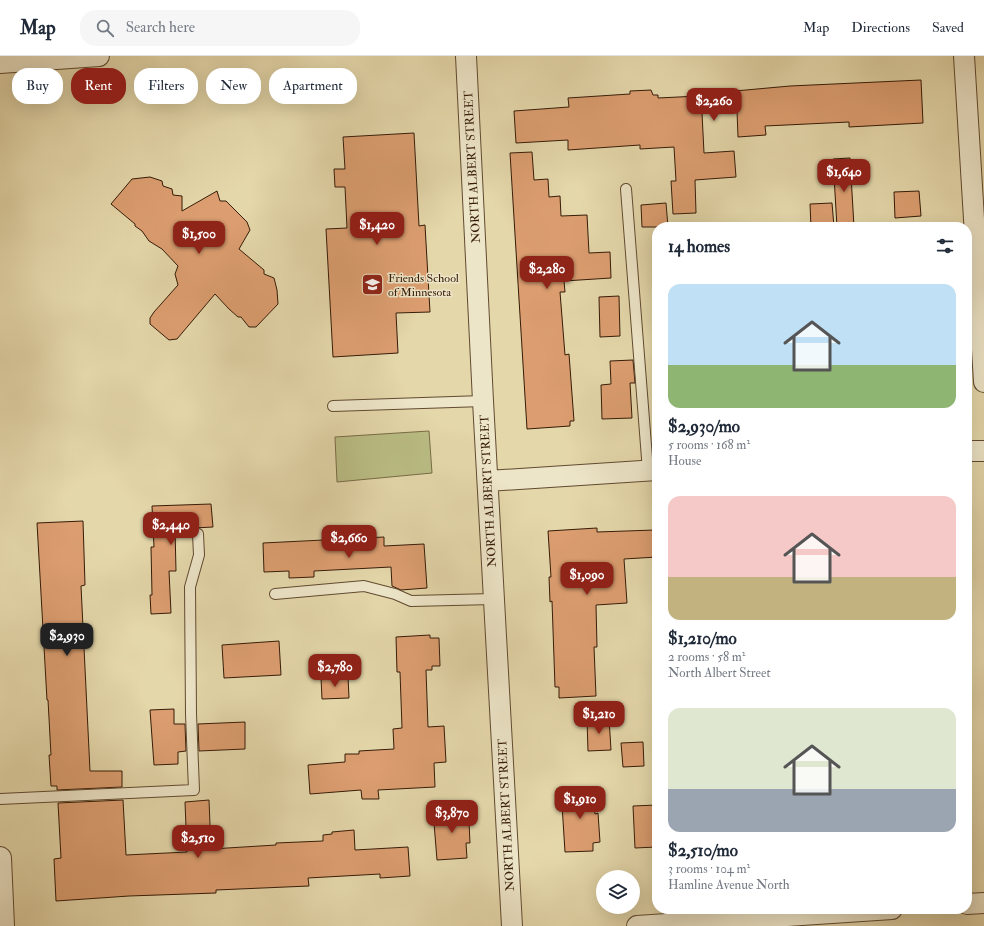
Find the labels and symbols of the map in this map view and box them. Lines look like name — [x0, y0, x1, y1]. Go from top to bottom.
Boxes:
pin: $2,260 — [681, 88, 747, 122]
street label: NORTH ALBERT STREET — [461, 90, 484, 244]
pin: $1,640 — [811, 159, 877, 193]
pin: $1,420 — [344, 212, 410, 246]
pin: $1,500 — [166, 221, 232, 255]
pin: $2,280 — [514, 256, 580, 290]
place label: Friends School of Minnesota — [388, 271, 459, 300]
school or university icon: Friends School of Minnesota — [359, 272, 385, 298]
street label: NORTH ALBERT STREET — [477, 414, 500, 568]
pin: $2,440 — [138, 512, 204, 546]
pin: $2,660 — [316, 525, 382, 559]
pin: $1,090 — [554, 562, 620, 596]
pin: $2,930 — [34, 623, 100, 657]
pin: $2,780 — [302, 654, 368, 688]
pin: $1,210 — [566, 701, 632, 735]
street label: NORTH ALBERT STREET — [495, 738, 518, 892]
pin: $1,910 — [547, 786, 613, 820]
pin: $3,870 — [419, 800, 485, 834]
pin: $2,510 — [165, 825, 231, 859]

